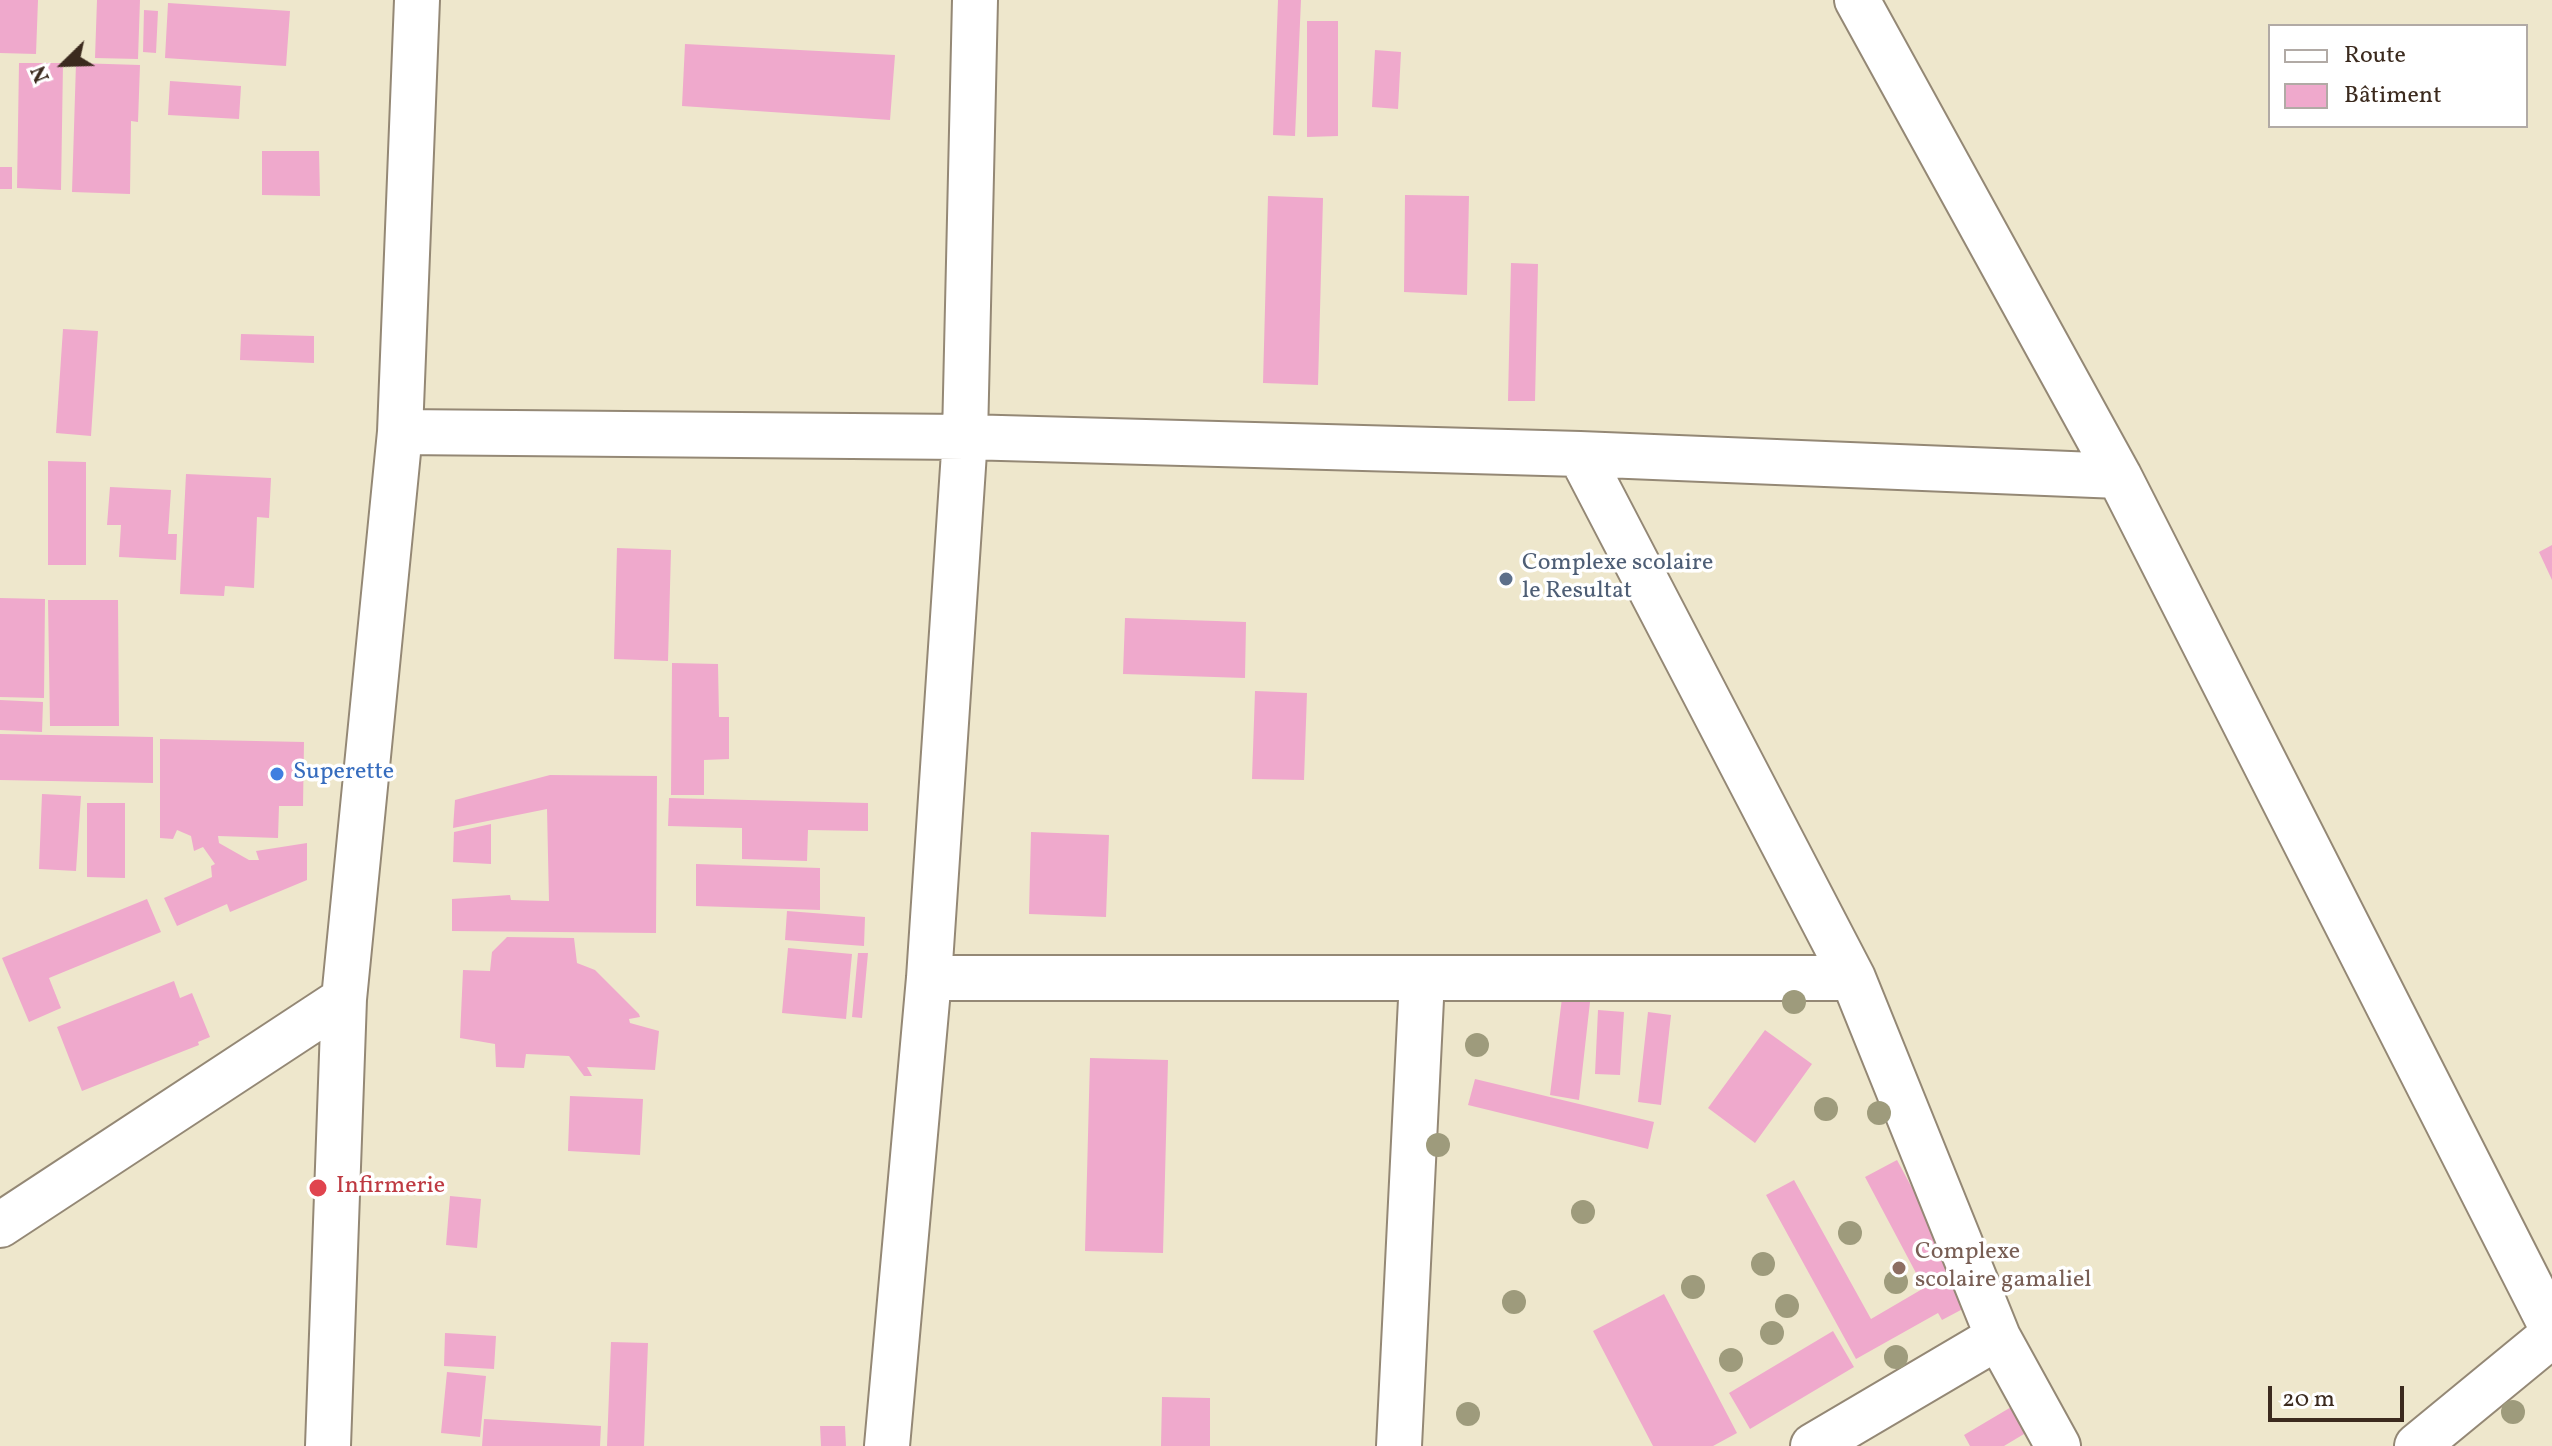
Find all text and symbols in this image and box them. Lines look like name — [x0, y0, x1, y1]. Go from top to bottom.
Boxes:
north arrow — [24, 24, 104, 104]
legend — [2268, 24, 2528, 128]
text: Route — [2344, 39, 2406, 73]
text: N — [24, 60, 59, 87]
text: Bâtiment — [2344, 79, 2442, 113]
place label: Complexe scolaire le Resultat — [1522, 551, 1713, 607]
marker: Complexe scolaire le Resultat — [1497, 570, 1515, 588]
place label: Superette — [293, 760, 394, 788]
marker: Superette — [268, 765, 286, 783]
place label: Infirmerie — [336, 1174, 445, 1202]
marker: Infirmerie — [307, 1177, 329, 1199]
place label: Complexe scolaire gamaliel — [1915, 1240, 2091, 1296]
marker: Complexe scolaire gamaliel — [1890, 1259, 1908, 1277]
scale bar — [2272, 1370, 2408, 1420]
text: 20 m — [2282, 1383, 2335, 1417]

